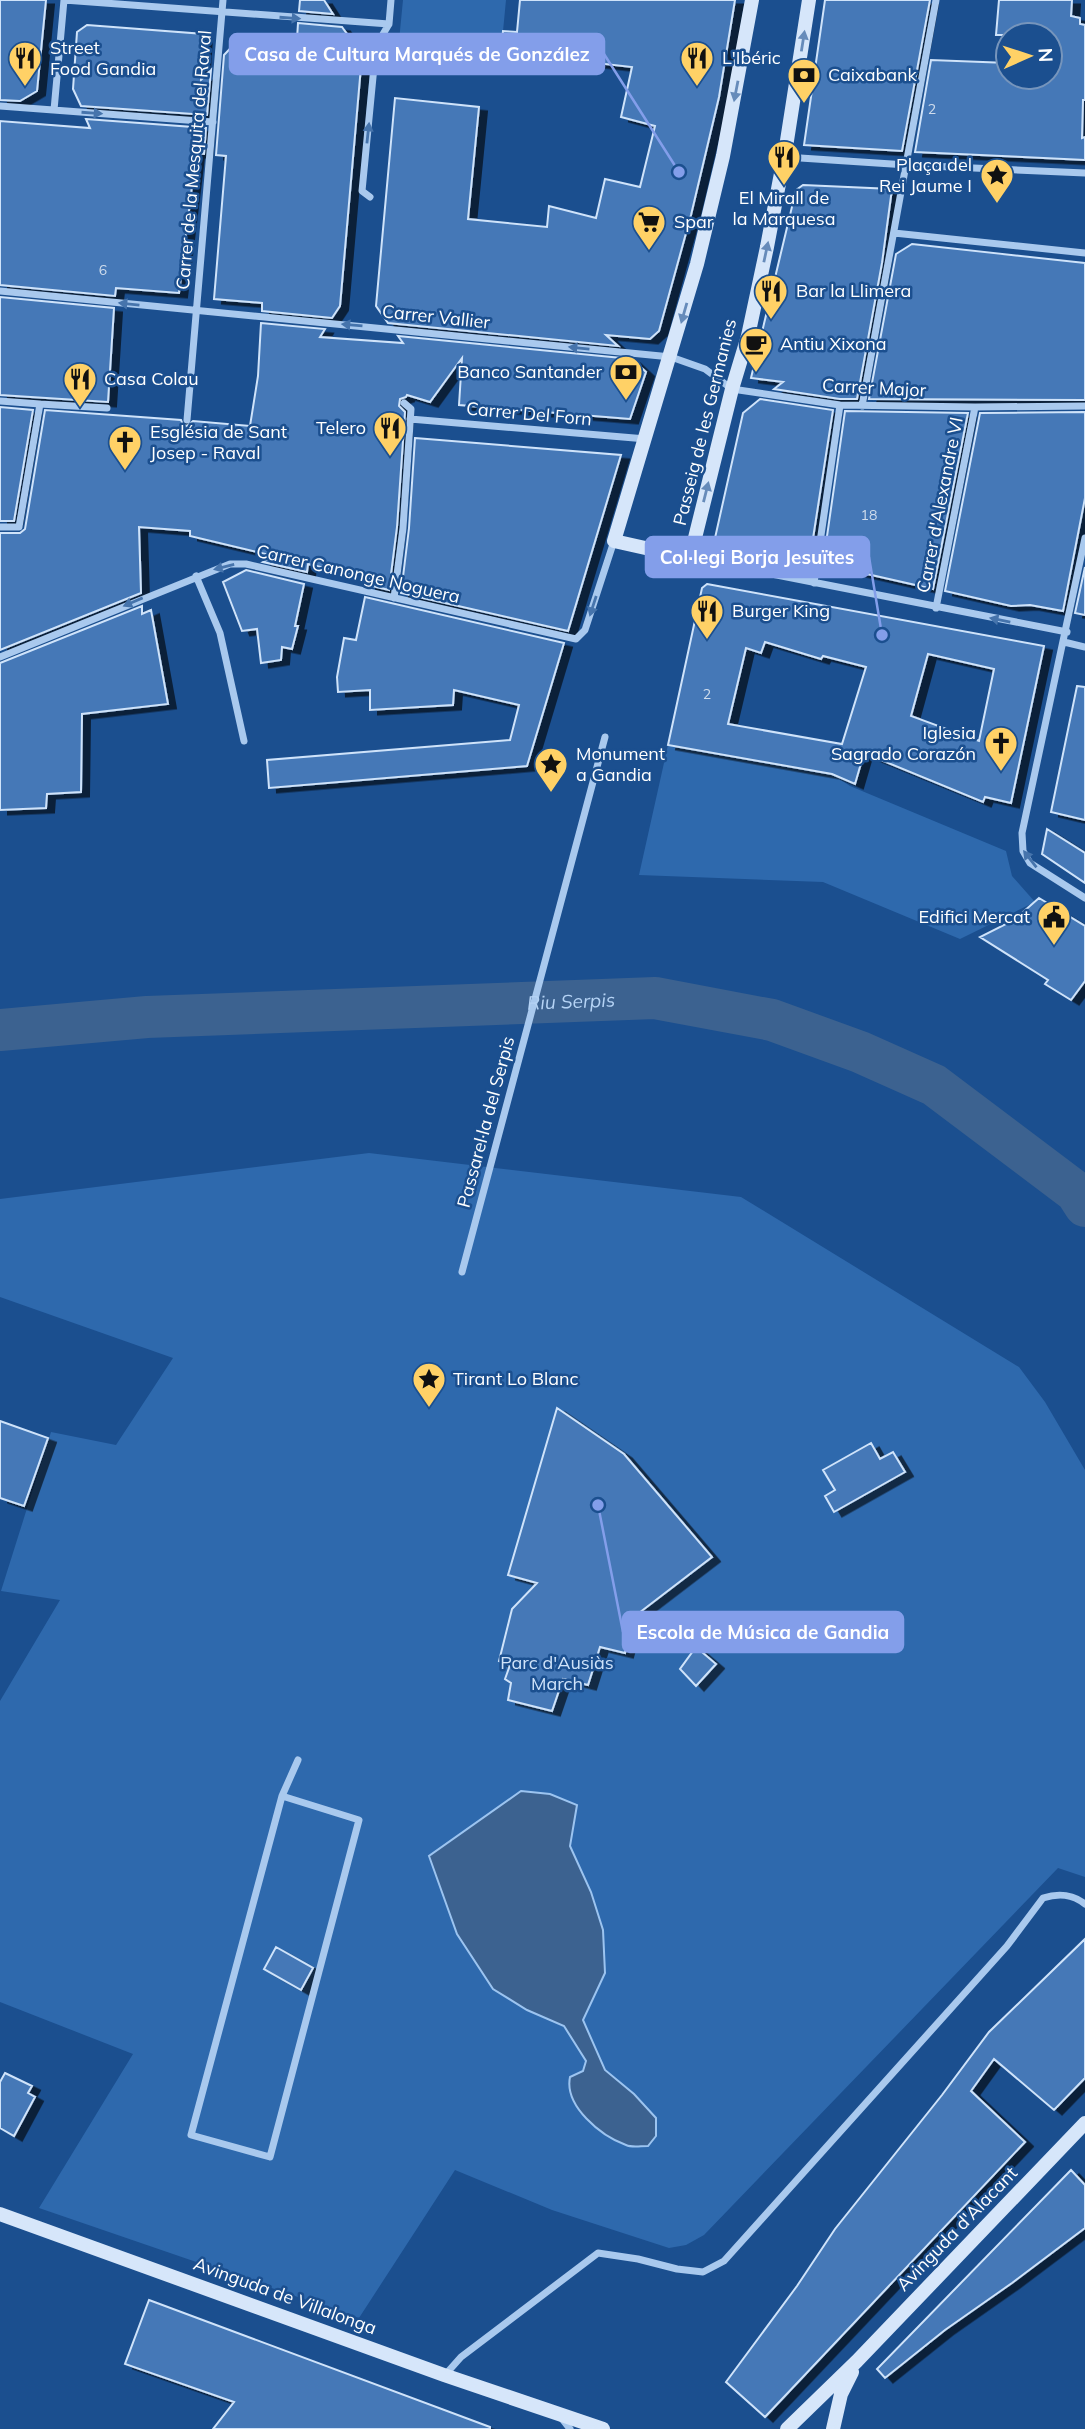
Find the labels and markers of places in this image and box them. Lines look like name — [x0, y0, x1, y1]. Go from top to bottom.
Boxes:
callout: Casa de Cultura Marqués de González — [230, 34, 604, 74]
place label: Street Food Gandia — [50, 36, 156, 80]
restaurant icon: Street Food Gandia — [6, 39, 44, 88]
restaurant icon: L'Ibéric — [678, 39, 716, 88]
place label: L'Ibéric — [722, 46, 781, 69]
bank icon: Caixabank — [785, 56, 823, 105]
place label: Caixabank — [828, 63, 918, 86]
restaurant icon: El Mirall de la Marquesa — [765, 138, 803, 187]
place label: Plaça del Rei Jaume I — [879, 153, 972, 197]
place icon: Plaça del Rei Jaume I — [978, 156, 1016, 205]
place label: El Mirall de la Marquesa — [732, 186, 836, 230]
supermarket icon: Spar — [630, 203, 668, 252]
place label: Spar — [674, 210, 714, 233]
restaurant icon: Bar la Llimera — [752, 272, 790, 321]
place label: Bar la Llimera — [796, 279, 911, 302]
cafe icon: Antiu Xixona — [737, 325, 775, 374]
place label: Antiu Xixona — [780, 332, 887, 355]
bank icon: Banco Santander — [607, 353, 645, 402]
restaurant icon: Casa Colau — [61, 360, 99, 409]
place label: Banco Santander — [457, 360, 602, 383]
place label: Casa Colau — [104, 367, 199, 390]
restaurant icon: Telero — [371, 409, 409, 458]
place label: Telero — [316, 416, 366, 439]
place label: Església de Sant Josep - Raval — [150, 420, 287, 464]
church icon: Església de Sant Josep - Raval — [106, 423, 144, 472]
callout: Col·legi Borja Jesuïtes — [646, 537, 869, 577]
restaurant icon: Burger King — [688, 592, 726, 641]
place label: Burger King — [732, 599, 830, 622]
place label: Iglesia Sagrado Corazón — [831, 721, 976, 765]
church icon: Iglesia Sagrado Corazón — [982, 724, 1020, 773]
place label: Monument a Gandia — [576, 742, 665, 786]
place icon: Monument a Gandia — [532, 745, 570, 794]
public building icon: Edifici Mercat — [1035, 898, 1073, 947]
place label: Edifici Mercat — [919, 905, 1030, 928]
place icon: Tirant Lo Blanc — [410, 1360, 448, 1409]
place label: Tirant Lo Blanc — [453, 1367, 579, 1390]
callout: Escola de Música de Gandia — [623, 1612, 903, 1652]

